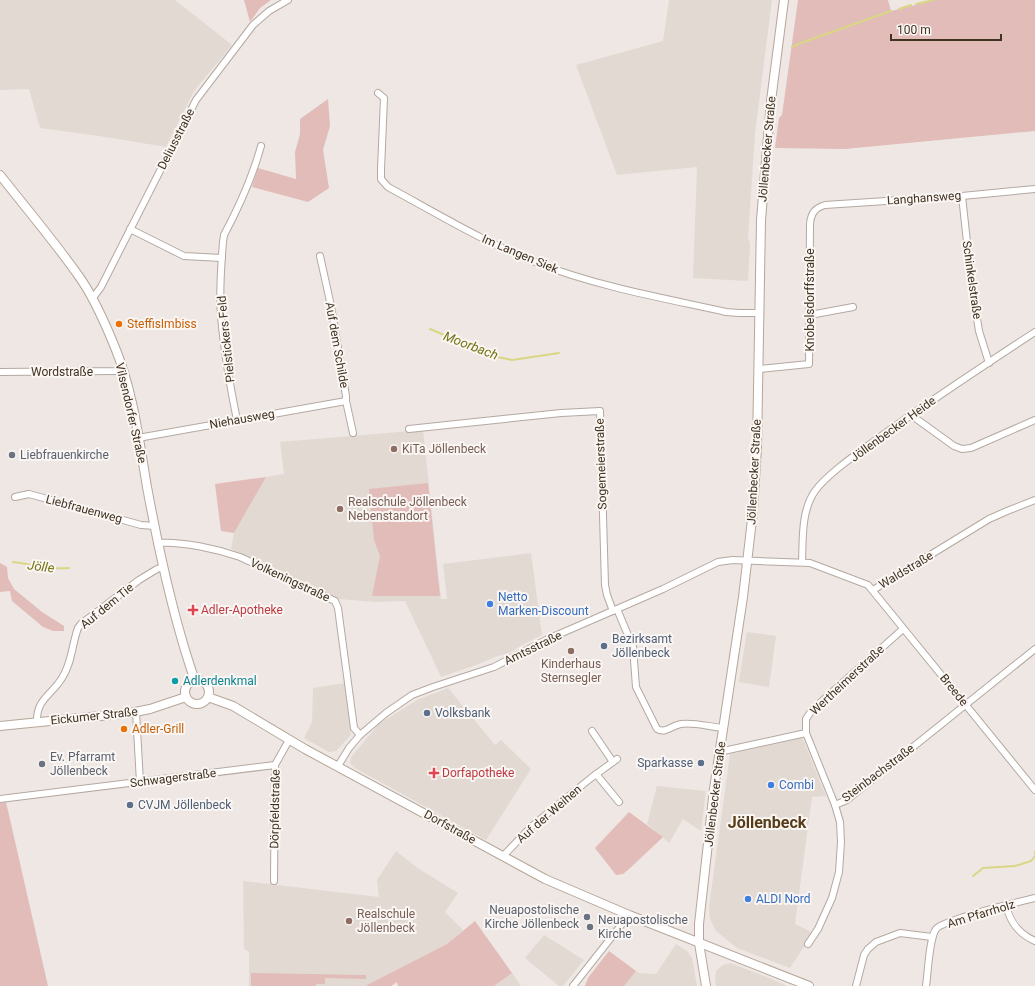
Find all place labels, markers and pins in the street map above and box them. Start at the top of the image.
place label: SteffisImbiss [127,317,197,331]
marker: SteffisImbiss [114,319,124,329]
place label: KiTa Jöllenbeck [402,442,487,456]
marker: KiTa Jöllenbeck [389,444,399,454]
place label: Liebfrauenkirche [20,448,109,462]
marker: Liebfrauenkirche [7,450,17,460]
place label: Realschule Jöllenbeck Nebenstandort [348,495,468,523]
marker: Realschule Jöllenbeck Nebenstandort [335,504,345,514]
place label: Netto Marken-Discount [498,590,589,618]
marker: Netto Marken-Discount [485,599,495,609]
place label: Adler-Apotheke [201,603,283,617]
marker: Adler-Apotheke [188,605,198,615]
place label: Bezirksamt Jöllenbeck [612,632,672,660]
marker: Bezirksamt Jöllenbeck [599,641,609,651]
marker: Kinderhaus Sternsegler [566,646,576,656]
place label: Kinderhaus Sternsegler [541,657,601,685]
place label: Adlerdenkmal [183,674,257,688]
marker: Adlerdenkmal [170,676,180,686]
place label: Volksbank [435,706,491,720]
marker: Volksbank [422,708,432,718]
place label: Adler-Grill [132,722,184,736]
marker: Adler-Grill [119,724,129,734]
place label: Ev. Pfarramt Jöllenbeck [50,750,115,778]
place label: Sparkasse [637,756,693,770]
marker: Sparkasse [696,758,706,768]
marker: Ev. Pfarramt Jöllenbeck [37,759,47,769]
place label: Dorfapotheke [442,766,514,780]
marker: Dorfapotheke [429,768,439,778]
place label: Combi [779,778,814,792]
marker: Combi [766,780,776,790]
place label: CVJM Jöllenbeck [138,798,232,812]
marker: CVJM Jöllenbeck [125,800,135,810]
place label: ALDI Nord [756,892,811,906]
marker: ALDI Nord [743,894,753,904]
place label: Neuapostolische Kirche Jöllenbeck [485,903,580,931]
place label: Realschule Jöllenbeck [357,907,416,935]
marker: Neuapostolische Kirche Jöllenbeck [582,912,592,922]
place label: Neuapostolische Kirche [598,913,688,941]
marker: Realschule Jöllenbeck [344,916,354,926]
marker: Neuapostolische Kirche [585,922,595,932]

